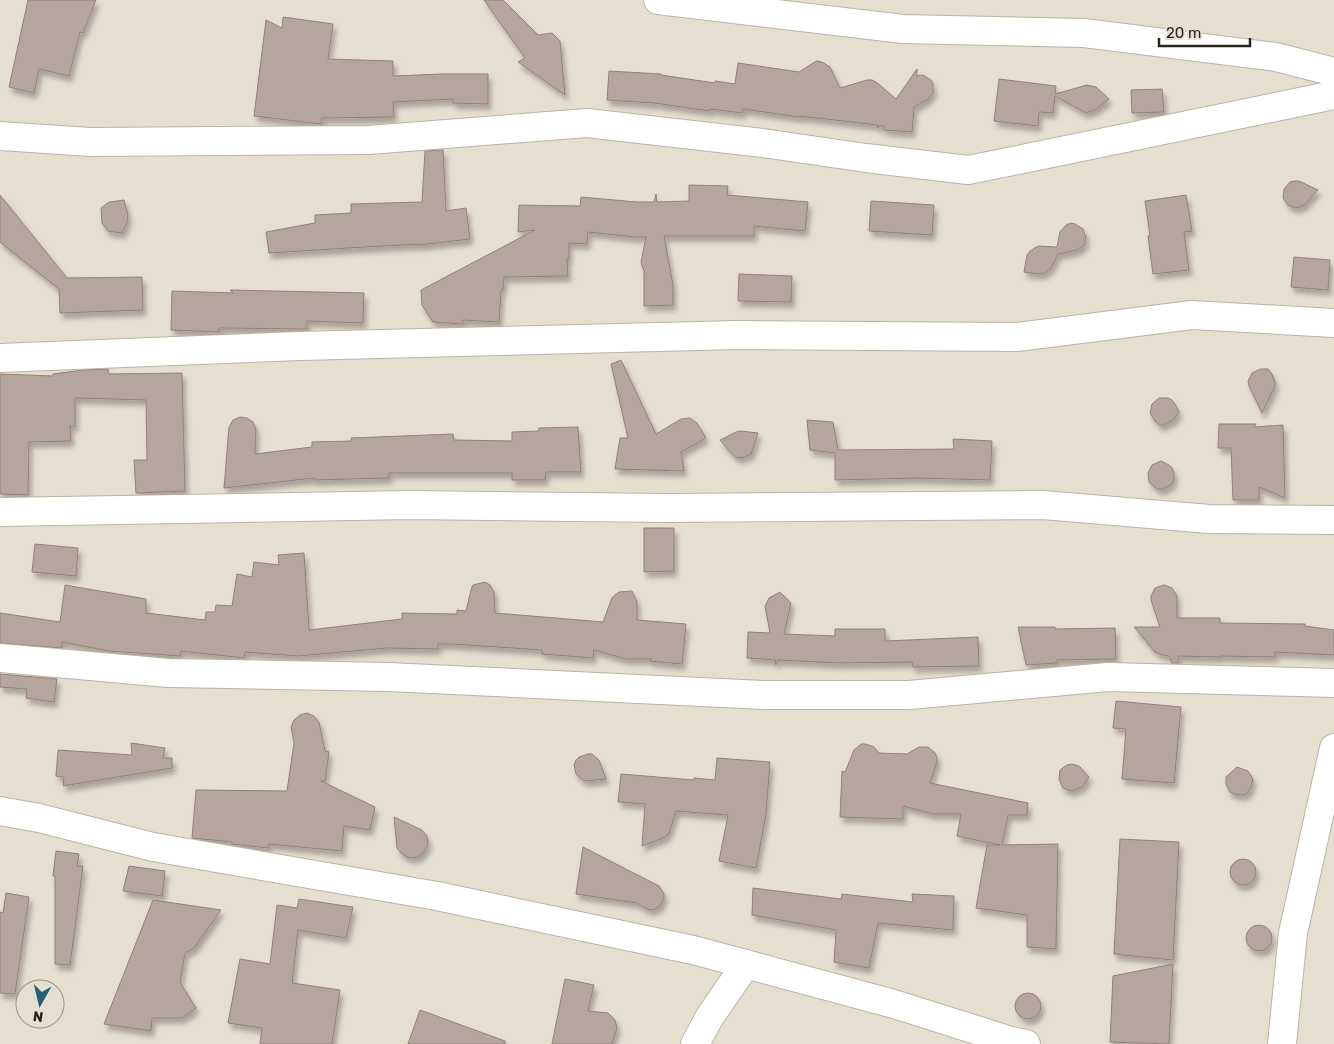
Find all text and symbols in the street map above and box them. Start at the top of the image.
scale bar [1159,15,1250,47]
text: 20 m [1166,24,1201,42]
north arrow [15,979,65,1029]
text: N [32,1007,44,1025]

